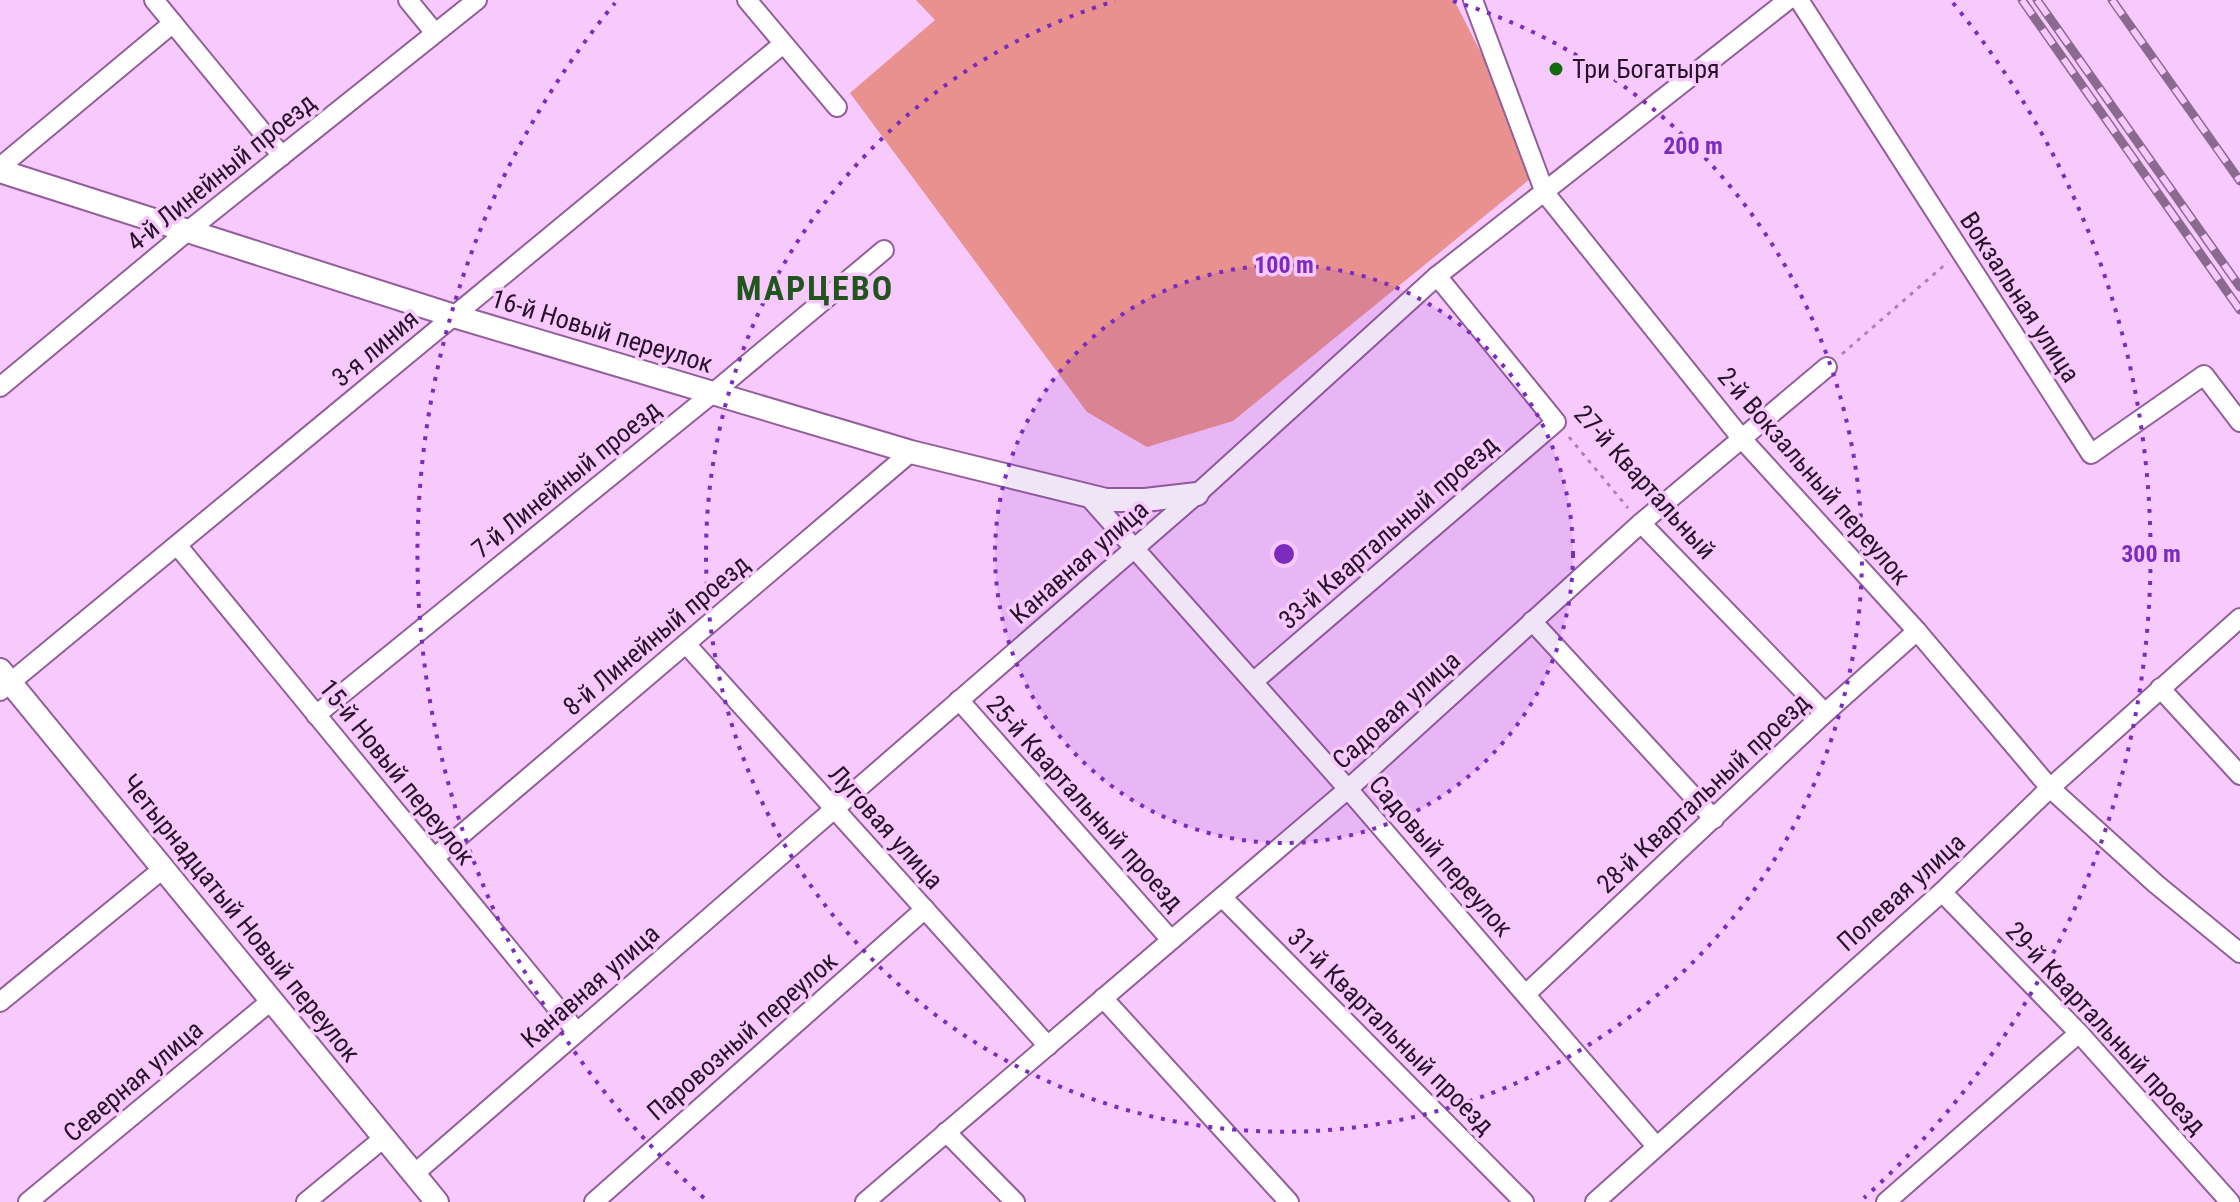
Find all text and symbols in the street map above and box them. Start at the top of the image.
place label: Три Богатыря [1572,54,1720,84]
marker: Три Богатыря [1547,60,1565,78]
street label: 4-й Линейный проезд [121,87,321,257]
text: 200 m [1663,132,1723,160]
street label: Вокзальная улица [1954,206,2086,388]
text: 100 m [1254,251,1314,279]
district label: МАРЦЕВО [736,268,894,308]
street label: 16-й Новый переулок [488,283,717,379]
street label: 3-я линия [326,303,424,393]
street label: 2-й Вокзальный переулок [1712,361,1917,591]
street label: 7-й Линейный проезд [466,394,666,564]
street label: 27-й Квартальный [1568,399,1722,565]
street label: 33-й Квартальный проезд [1273,429,1503,635]
street label: Канавная улица [1004,494,1154,630]
centre of rings [1270,540,1298,568]
text: 300 m [2121,540,2181,568]
street label: 8-й Линейный проезд [557,548,755,722]
street label: Садовая улица [1326,645,1466,775]
street label: 15-й Новый переулок [313,673,481,871]
street label: 28-й Квартальный проезд [1591,687,1815,899]
street label: 25-й Квартальный проезд [980,689,1190,917]
street label: Луговая улица [823,759,949,895]
street label: Четырнадцатый Новый переулок [116,768,367,1068]
street label: Садовый переулок [1363,769,1519,943]
street label: Полевая улица [1831,827,1971,957]
street label: 29-й Квартальный проезд [2000,916,2212,1140]
street label: Канавная улица [515,918,665,1054]
street label: 31-й Квартальный проезд [1282,922,1500,1140]
street label: Паровозный переулок [641,945,843,1127]
street label: Северная улица [57,1014,209,1148]

